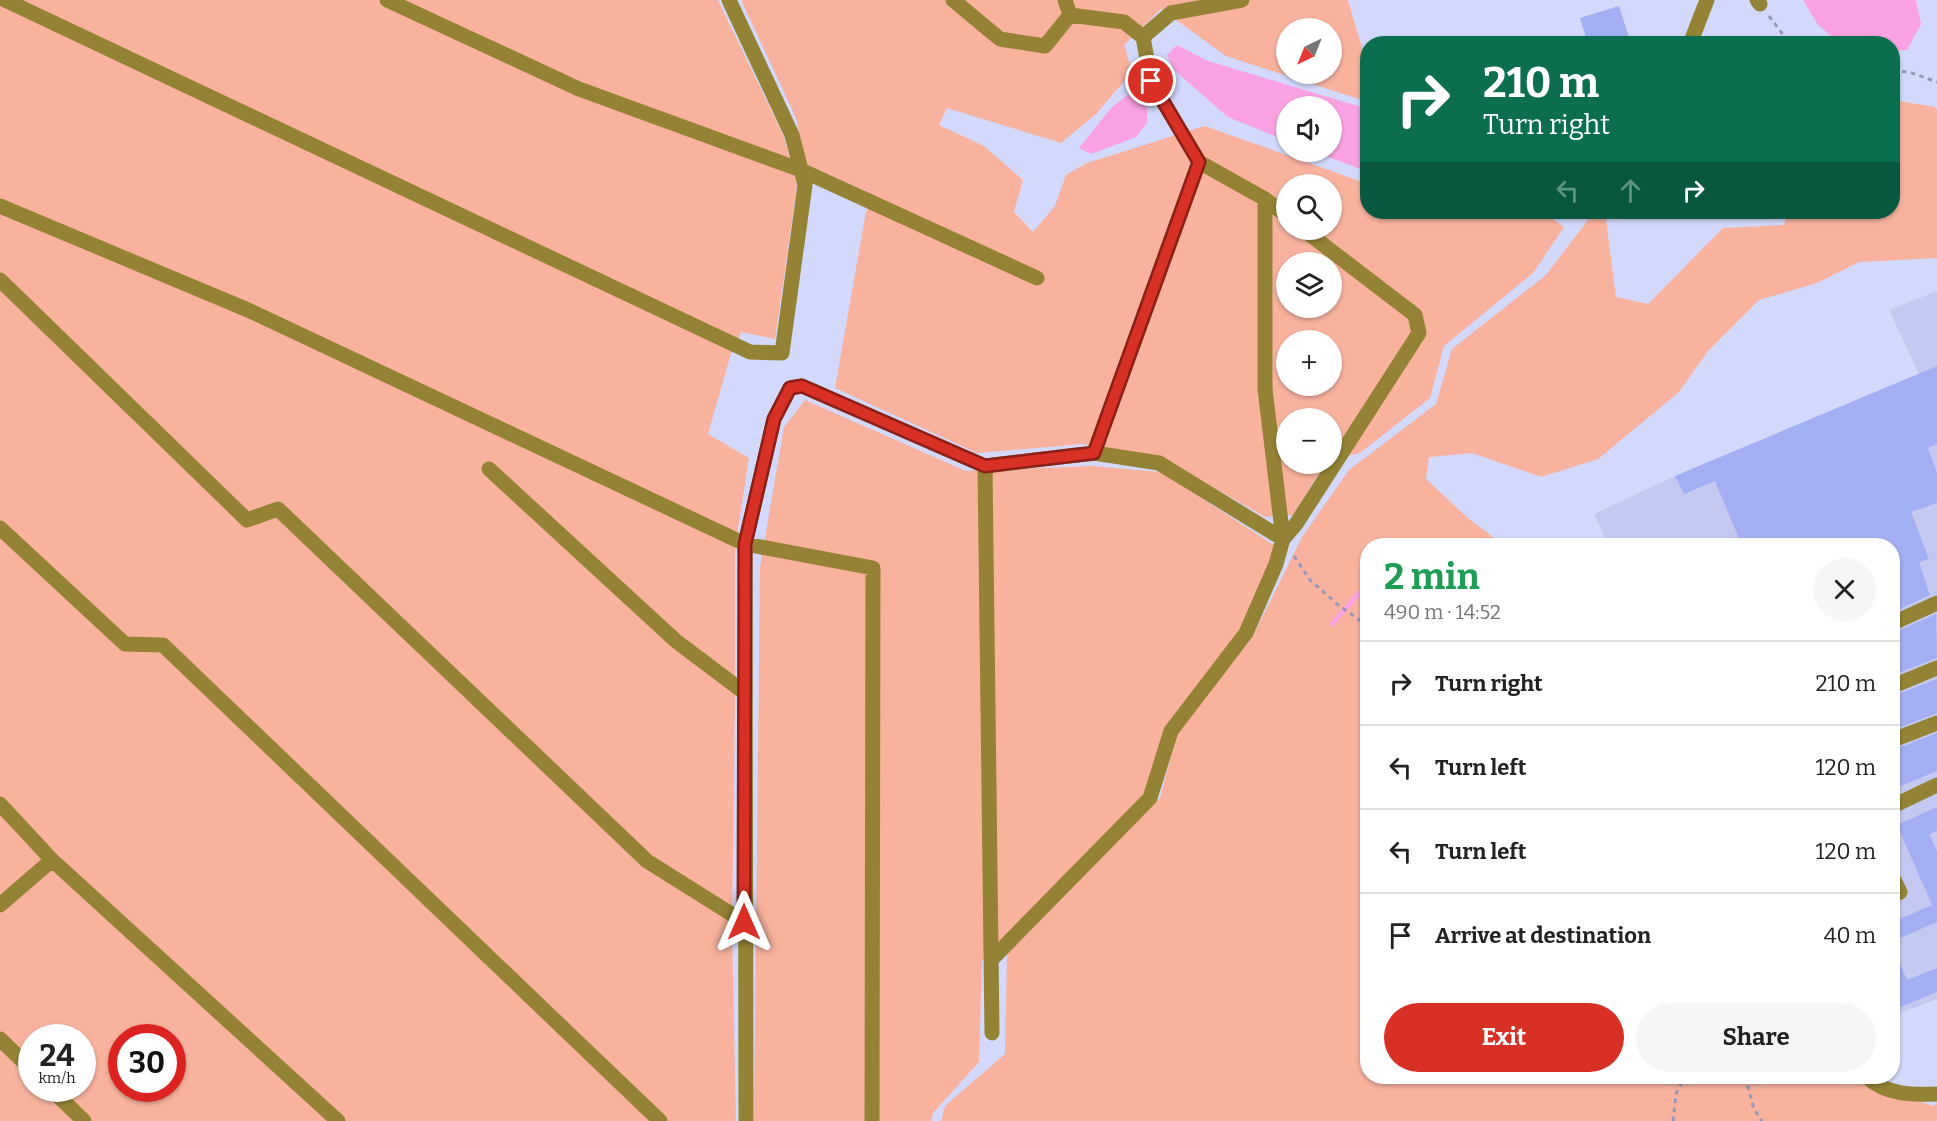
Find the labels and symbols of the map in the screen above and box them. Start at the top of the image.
north arrow [1276,18,1342,84]
pin [1125,55,1176,106]
position arrow [712,890,776,954]
speed limit sign: 30 [108,1024,186,1102]

